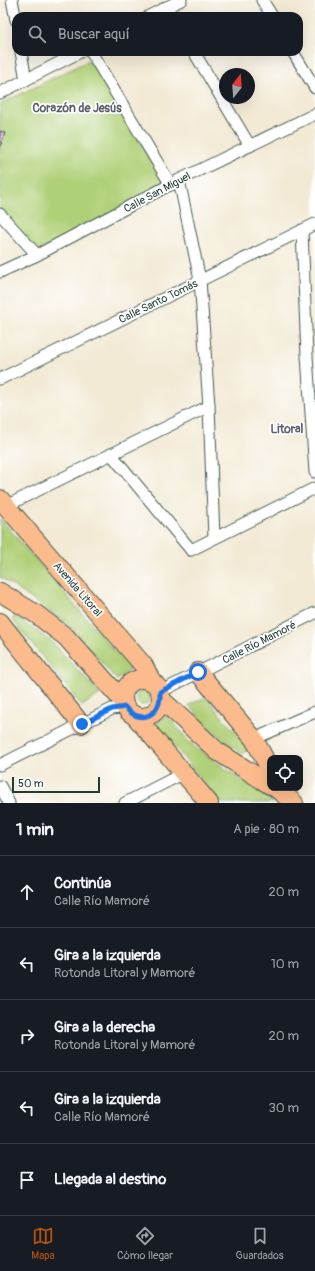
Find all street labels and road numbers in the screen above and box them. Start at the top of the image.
street label: Calle San Miguel [122,169,193,215]
street label: Calle Santo Tomás [117,277,200,326]
street label: Avenida Litoral [50,559,105,619]
street label: Calle Río Mamoré [220,618,298,667]

